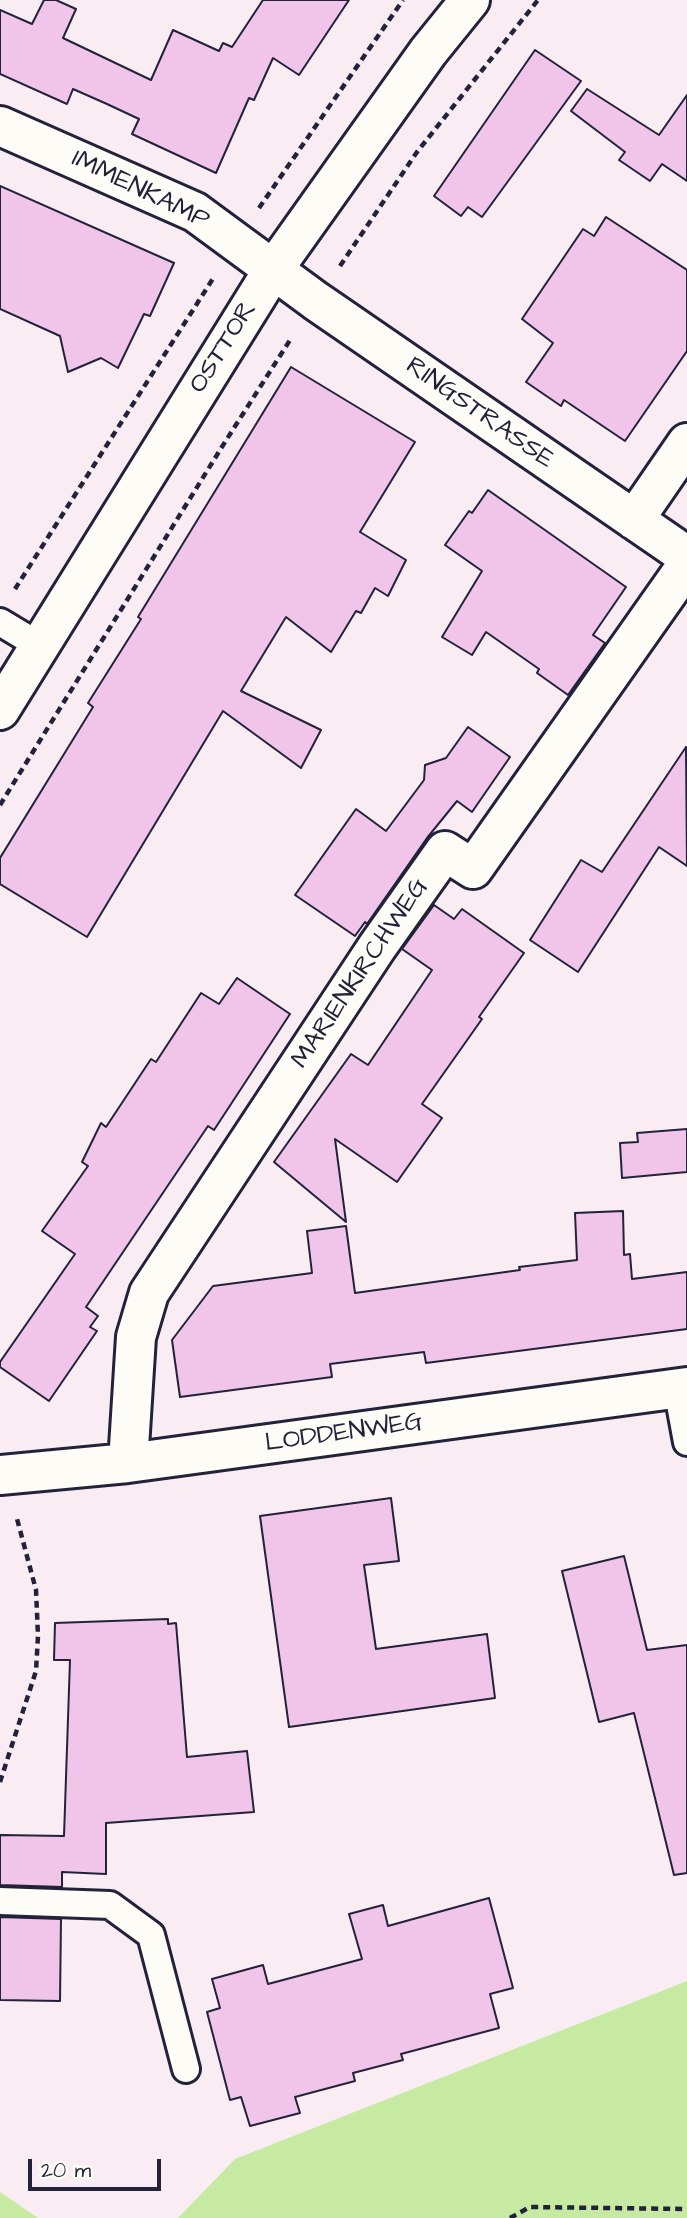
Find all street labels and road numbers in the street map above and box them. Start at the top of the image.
street label: IMMENKAMP [66,144,214,238]
street label: OSTTOR [184,296,264,400]
street label: RINGSTRASSE [399,351,559,477]
street label: MARIENKIRCHWEG [286,873,436,1075]
street label: LODDENWEG [263,1408,425,1460]

